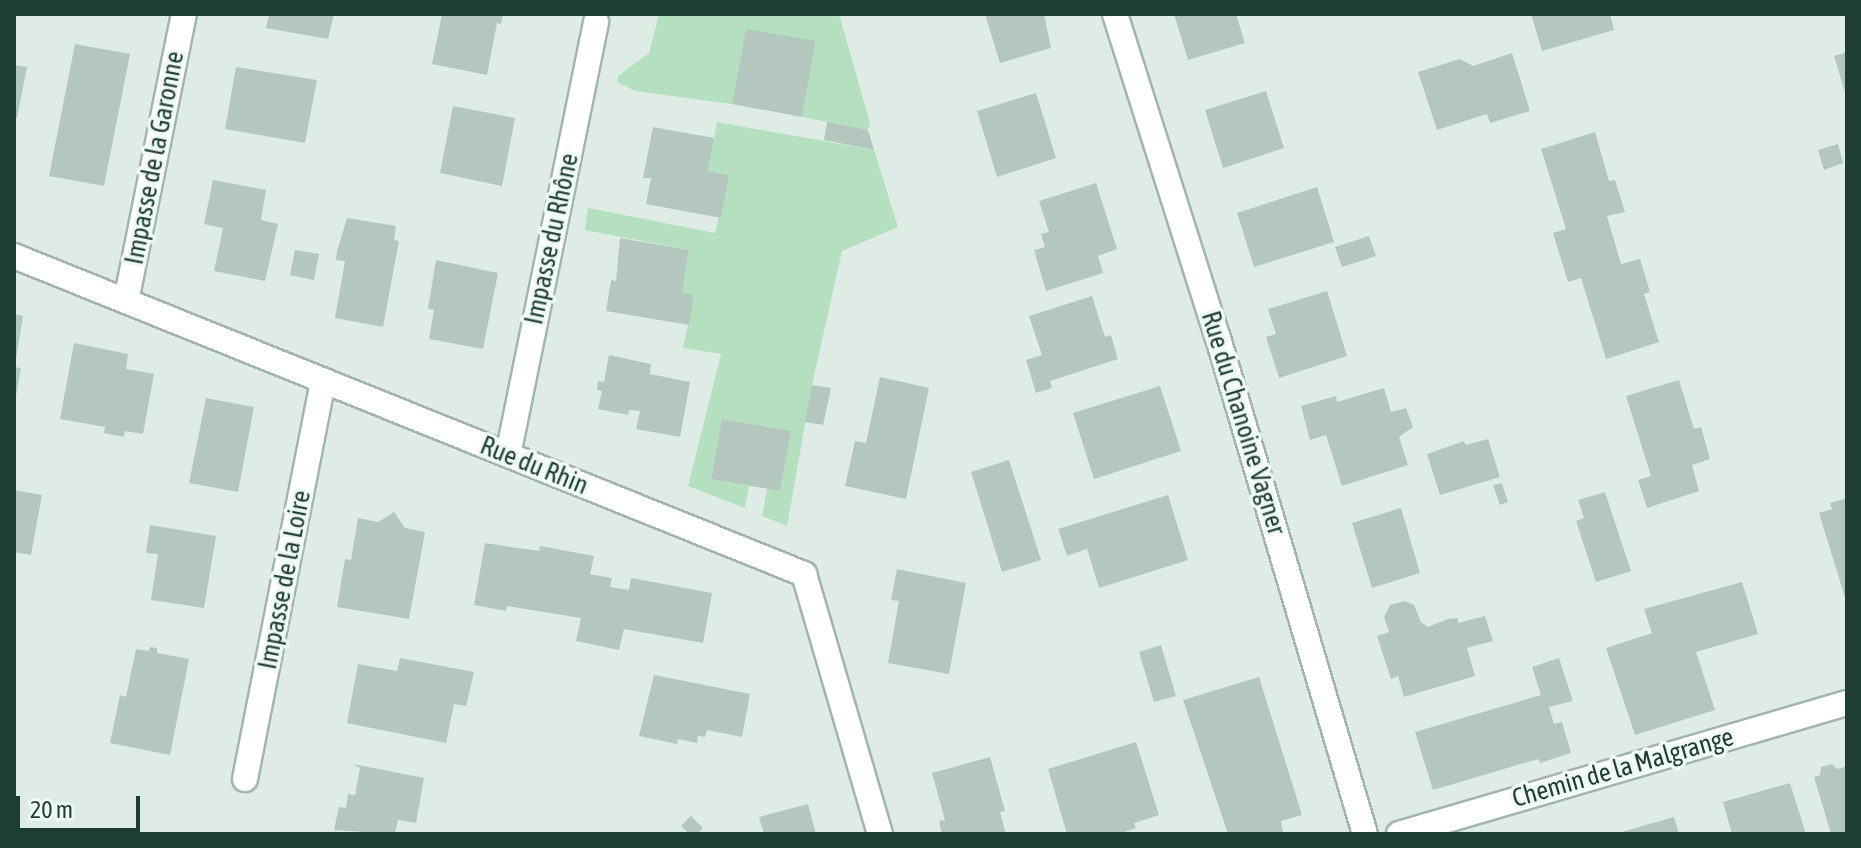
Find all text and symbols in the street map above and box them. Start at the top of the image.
street label: Impasse de la Garonne [119,49,191,267]
street label: Impasse du Rhône [519,151,585,327]
street label: Rue du Chanoine Vagner [1194,308,1292,538]
street label: Rue du Rhin [476,430,592,502]
street label: Impasse de la Loire [252,488,318,672]
street label: Chemin de la Malgrange [1509,721,1737,815]
scale bar [20,780,144,830]
text: 20 m [30,796,73,823]

